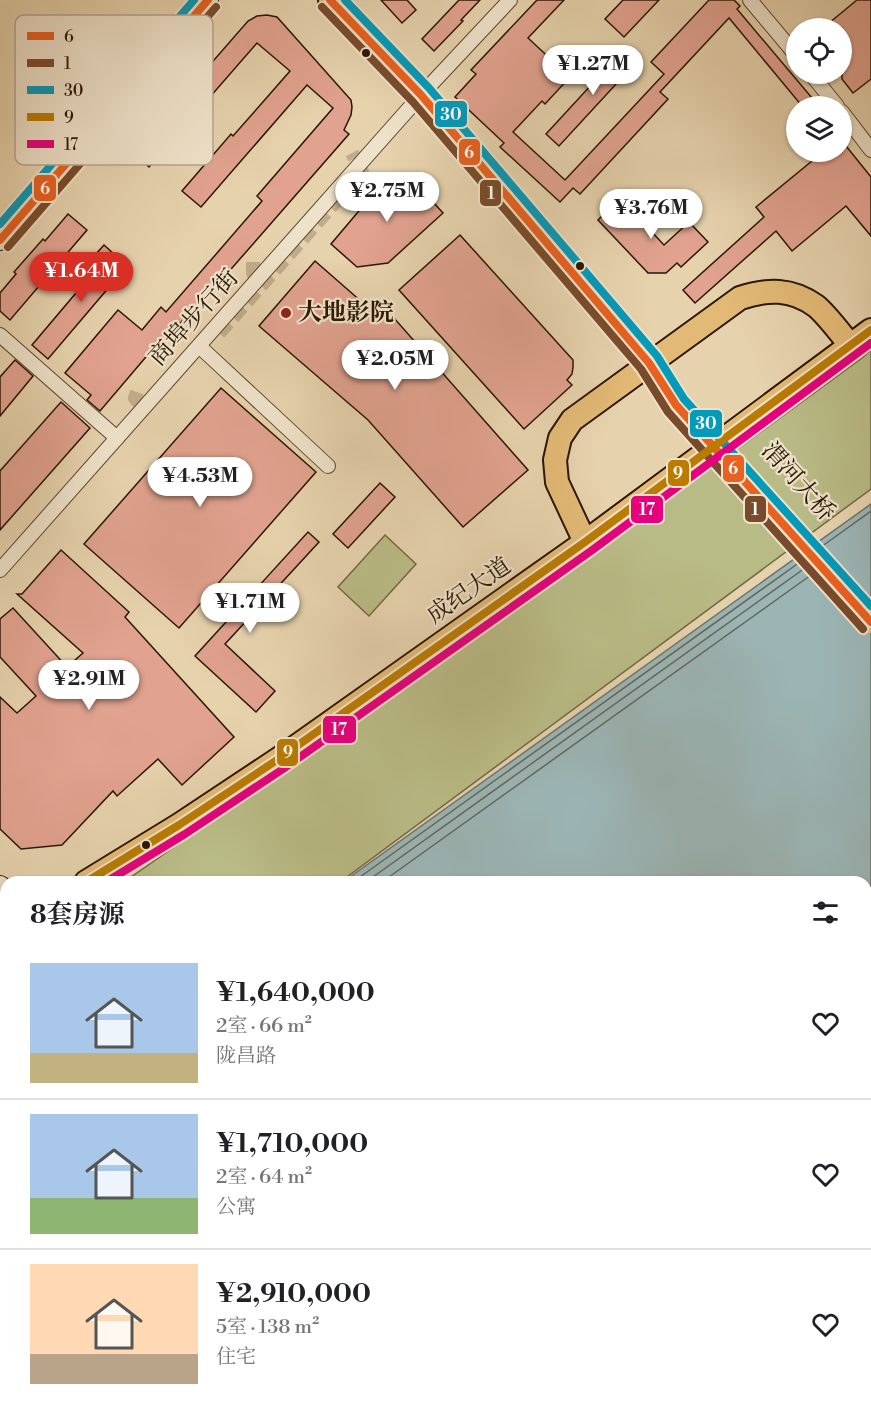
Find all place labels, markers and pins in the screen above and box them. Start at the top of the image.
pin: ¥1.27M [544,45,642,96]
unlabelled marker [360,47,372,59]
pin: ¥2.75M [338,172,436,223]
pin: ¥3.76M [602,189,700,240]
pin: ¥1.64M [32,252,130,303]
unlabelled marker [574,260,586,272]
place label: 大地影院 [298,298,394,328]
marker: 大地影院 [279,306,293,320]
pin: ¥2.05M [346,340,444,391]
pin: ¥4.53M [151,457,249,508]
pin: ¥1.71M [201,583,299,634]
pin: ¥2.91M [40,660,138,711]
unlabelled marker [140,839,152,851]

